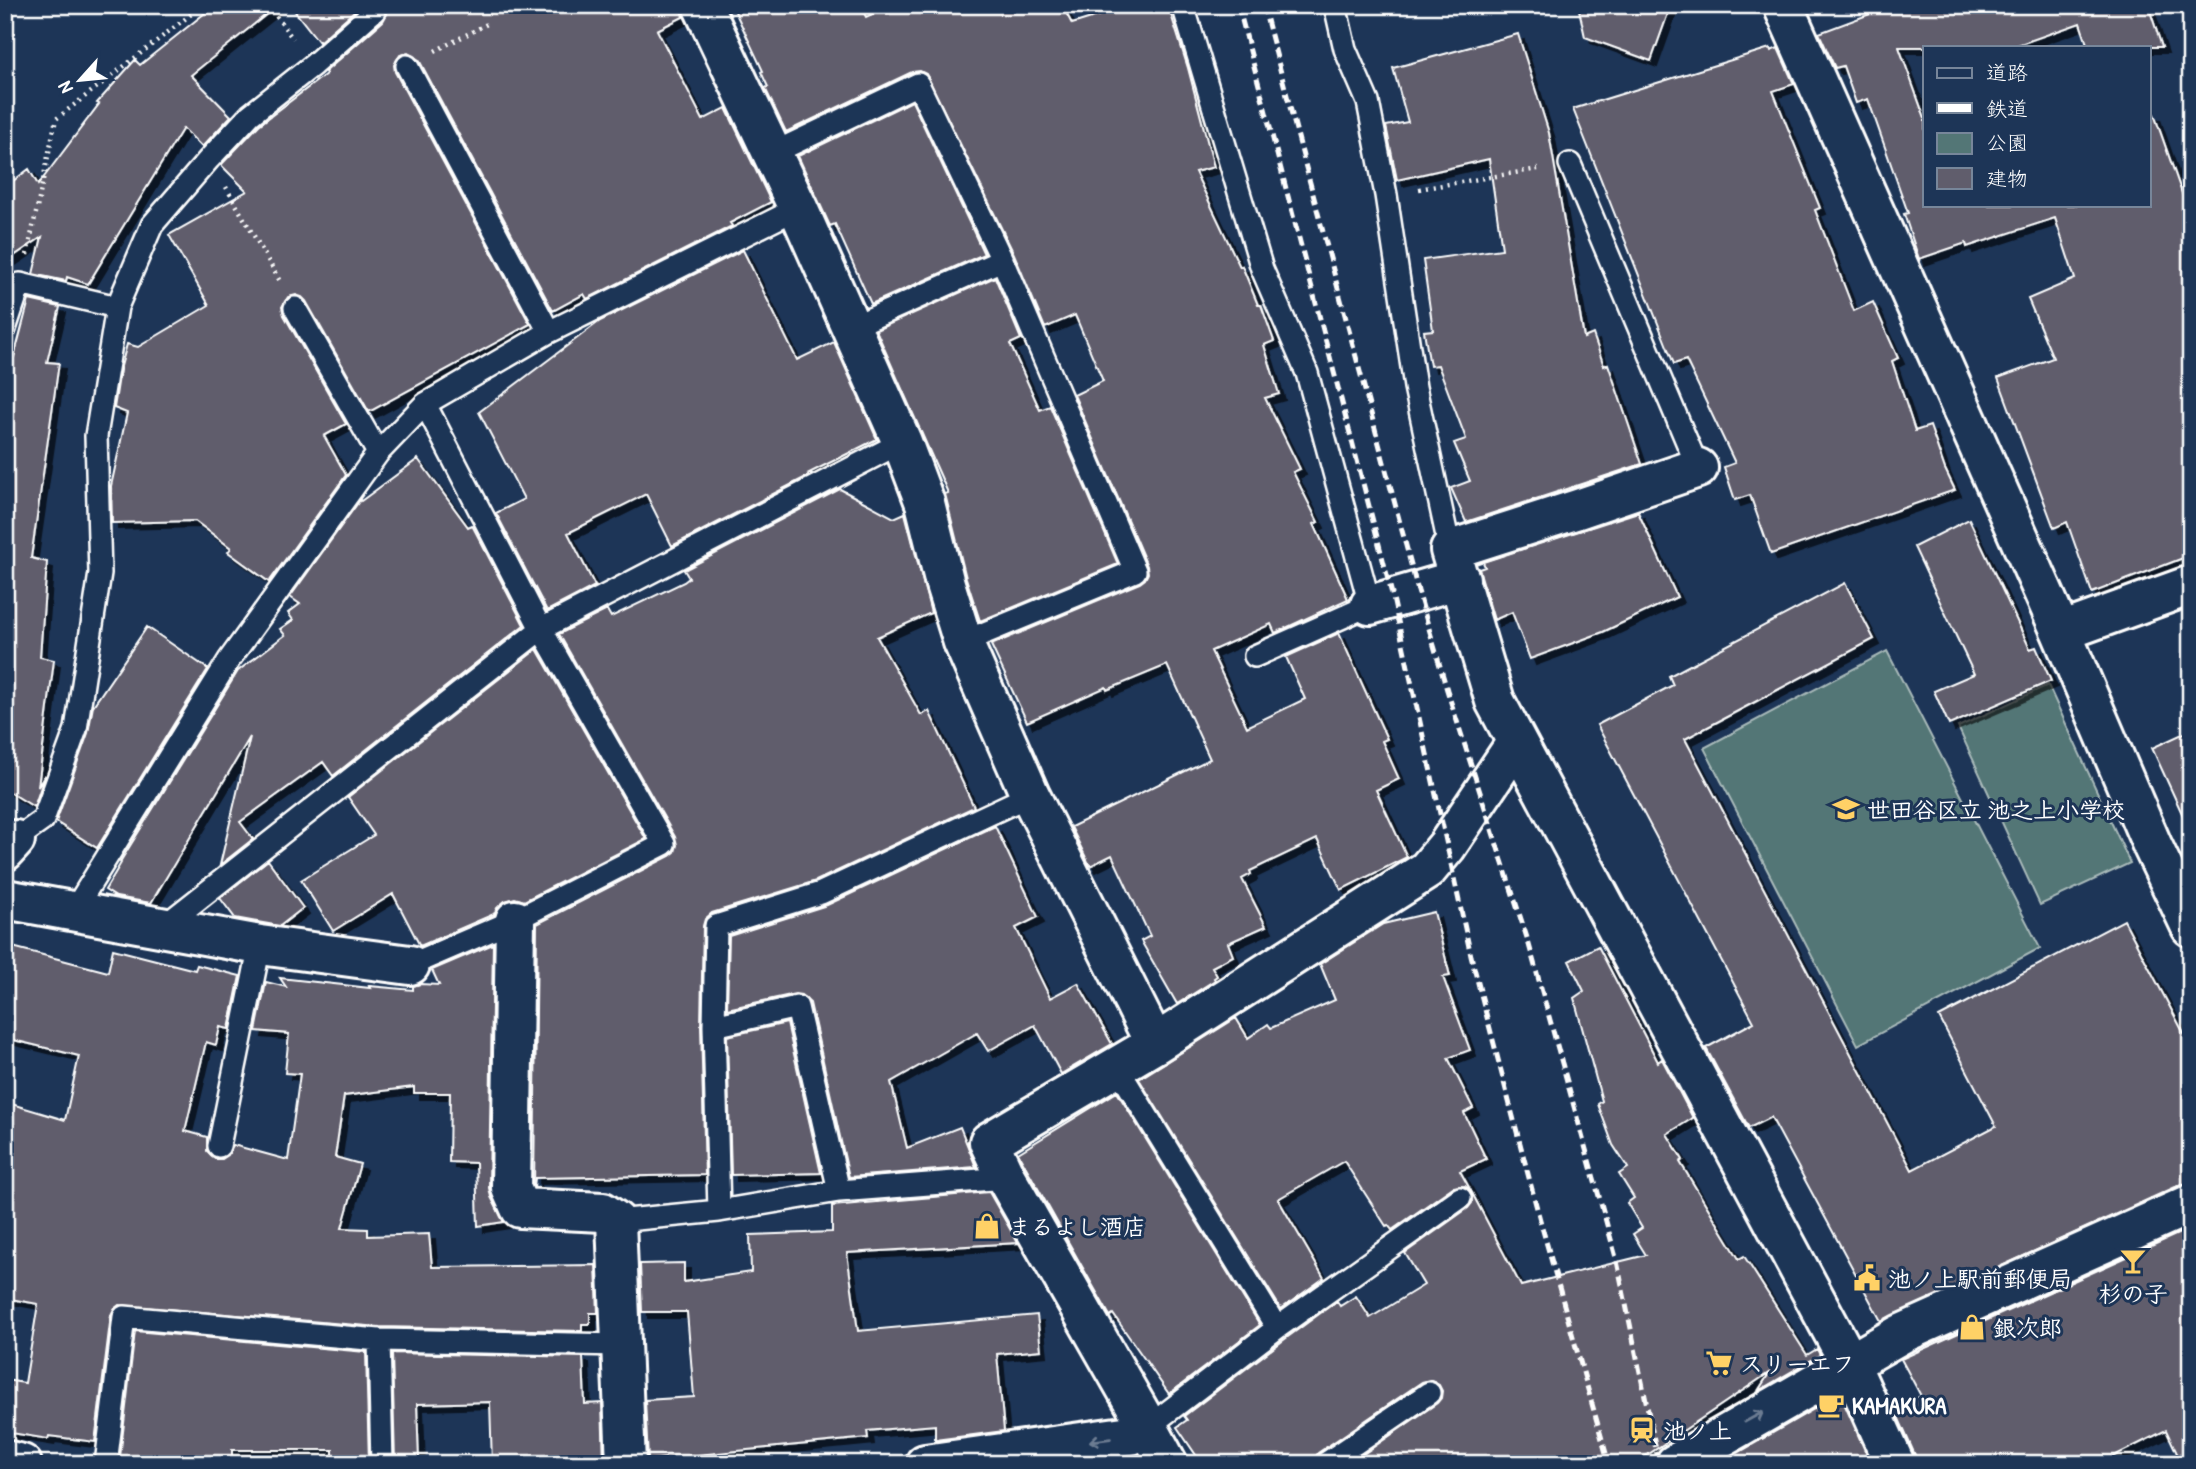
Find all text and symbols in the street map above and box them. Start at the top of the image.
north arrow [46,46,116,116]
legend [1923,46,2150,206]
text: 道路 [1986,58,2028,87]
text: N [51,77,79,98]
text: 鉄道 [1986,94,2028,123]
text: 公園 [1986,128,2028,157]
text: 建物 [1986,164,2028,193]
school or university icon: 世田谷区立 池之上小学校 [1831,794,1861,824]
place label: 世田谷区立 池之上小学校 [1867,794,2125,825]
shop icon: まるよし酒店 [972,1211,1002,1241]
place label: まるよし酒店 [1008,1211,1146,1242]
bar icon: 杉の子 [2118,1246,2148,1276]
public building icon: 池ノ上駅前郵便局 [1852,1263,1882,1293]
place label: 池ノ上駅前郵便局 [1888,1263,2072,1294]
place label: 杉の子 [2099,1278,2168,1309]
shop icon: 銀次郎 [1957,1312,1987,1342]
place label: 銀次郎 [1993,1312,2062,1343]
supermarket icon: スリーエフ [1704,1348,1734,1378]
place label: スリーエフ [1740,1348,1855,1379]
cafe icon: KAMAKURA [1816,1390,1846,1420]
place label: KAMAKURA [1852,1390,1947,1421]
one-way arrow [1743,1410,1764,1423]
station icon: 池ノ上 [1627,1415,1657,1445]
place label: 池ノ上 [1663,1415,1732,1446]
one-way arrow [1089,1433,1112,1446]

